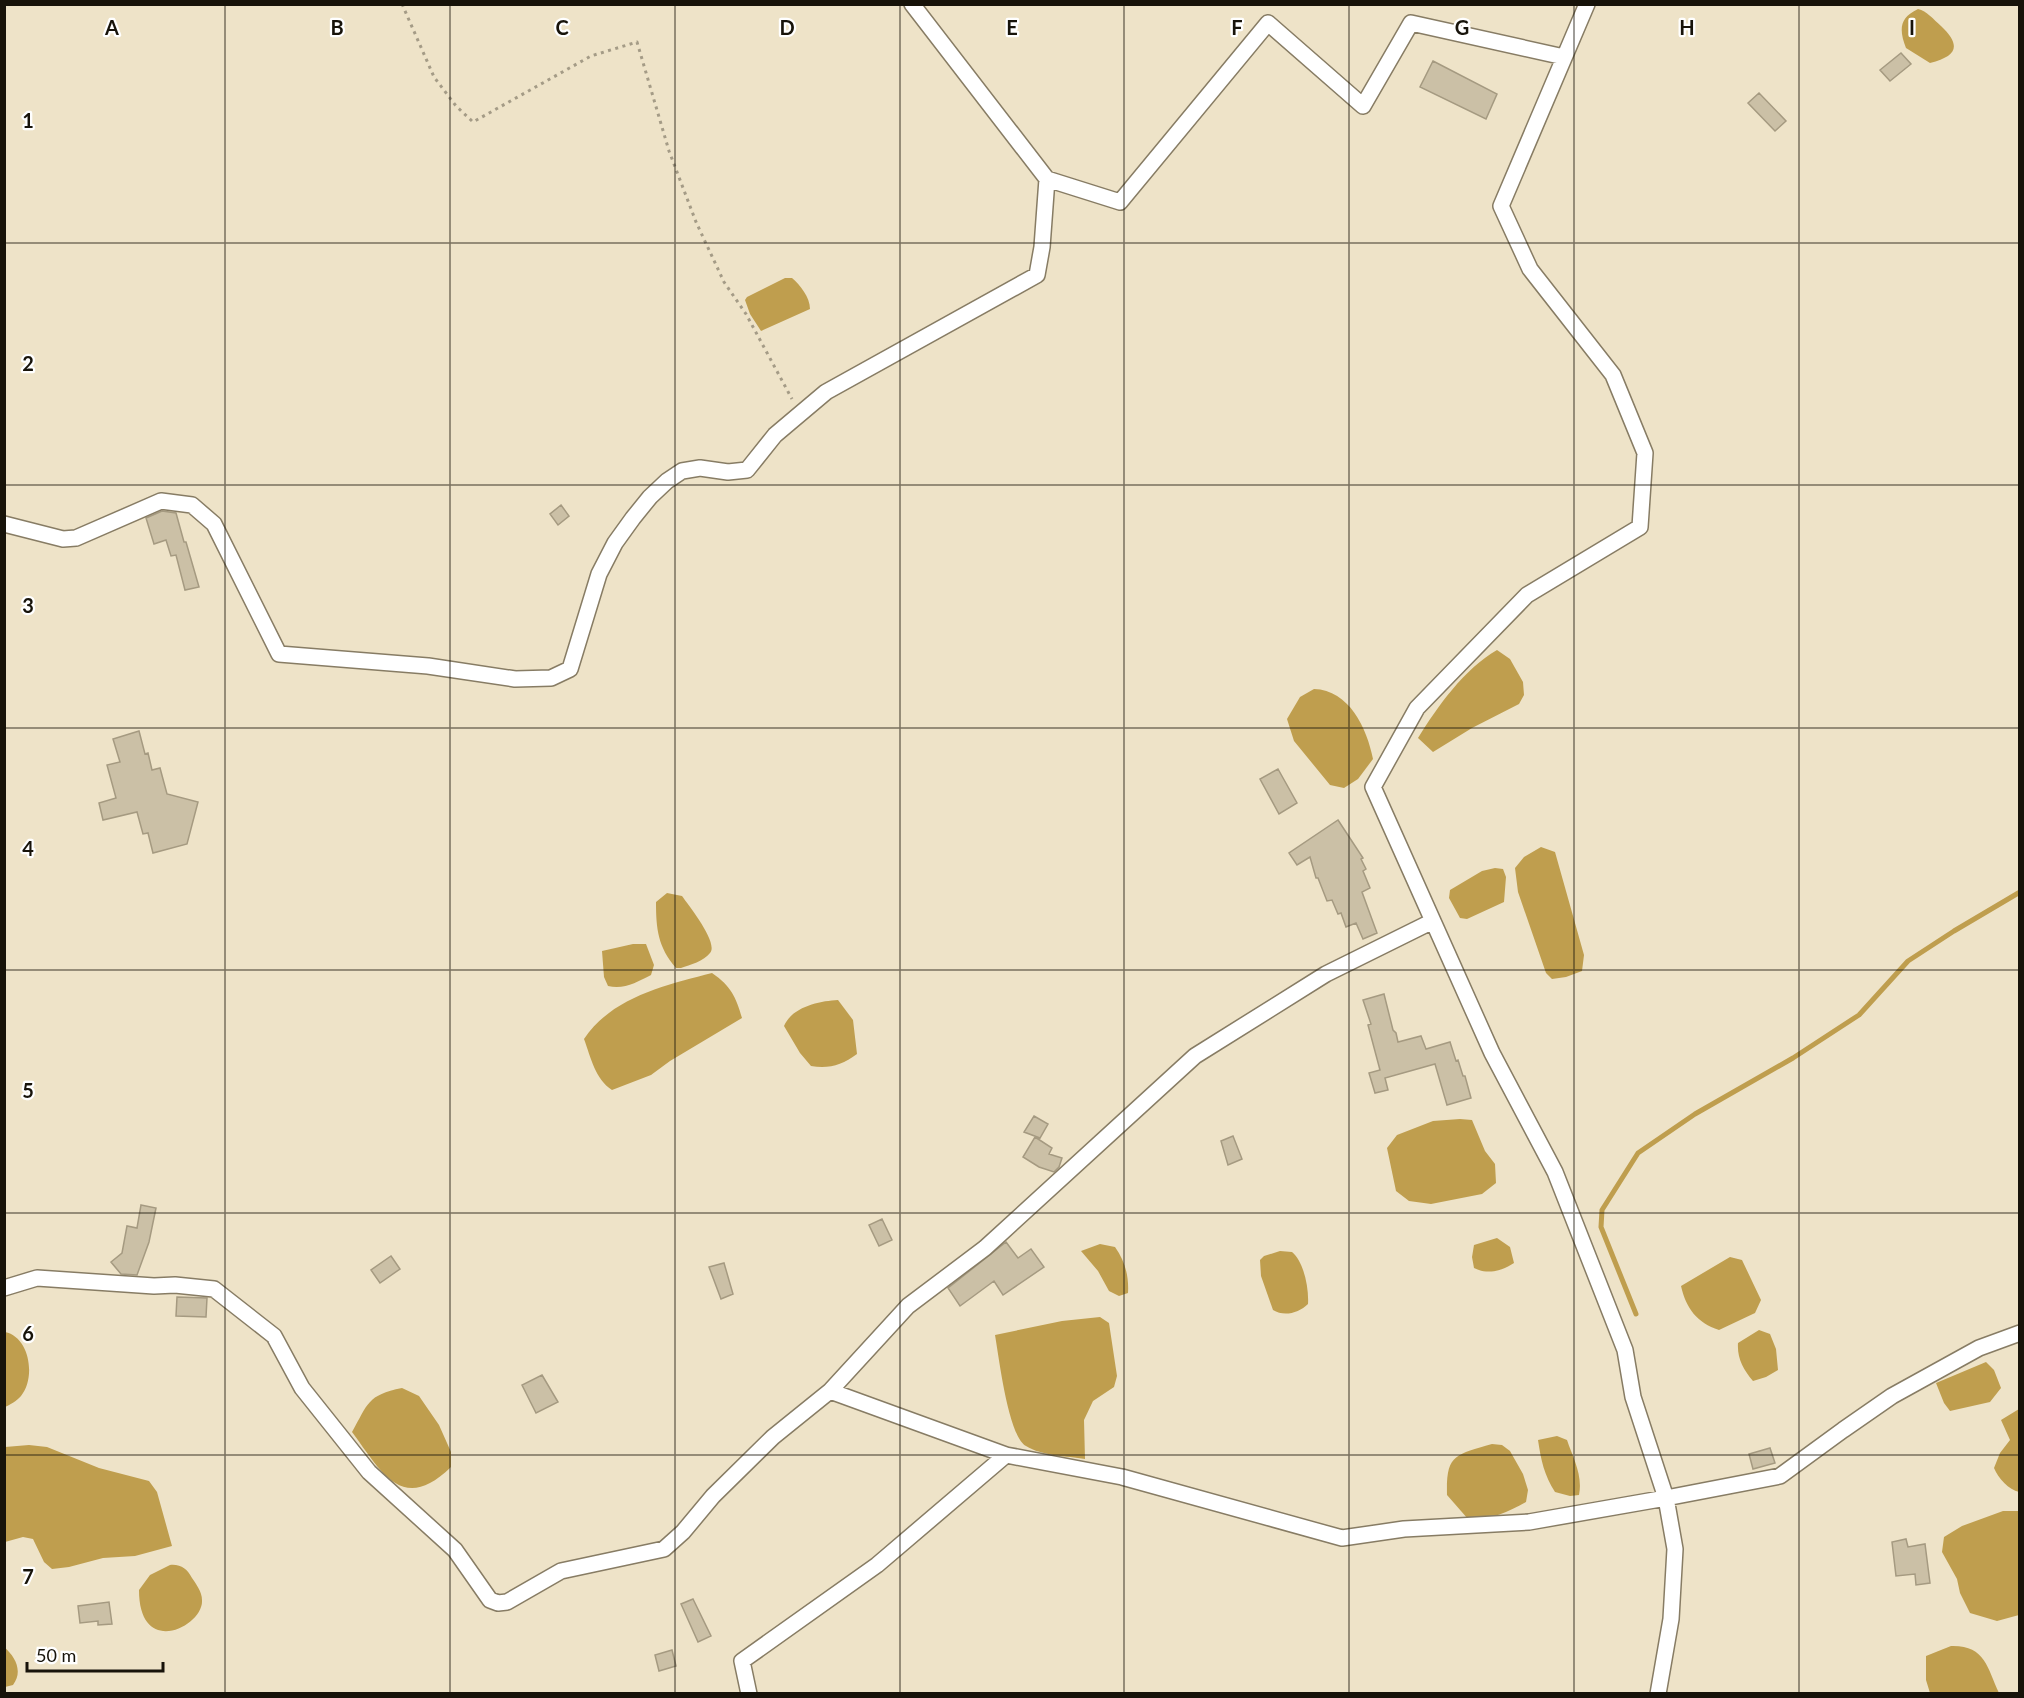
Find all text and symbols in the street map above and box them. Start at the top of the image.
text: A [104,15,119,39]
text: B [330,15,344,39]
text: C [555,15,569,39]
text: D [779,15,795,39]
text: E [1006,15,1018,39]
text: F [1231,15,1243,39]
text: G [1455,15,1469,39]
text: H [1679,15,1695,39]
text: I [1909,15,1915,39]
text: 1 [22,108,34,132]
text: 2 [22,351,34,375]
text: 3 [22,593,34,617]
text: 4 [22,836,34,860]
text: 5 [22,1078,34,1102]
text: 6 [22,1321,34,1345]
text: 7 [22,1564,34,1588]
scale bar [27,1635,164,1673]
text: 50 m [36,1644,76,1666]

